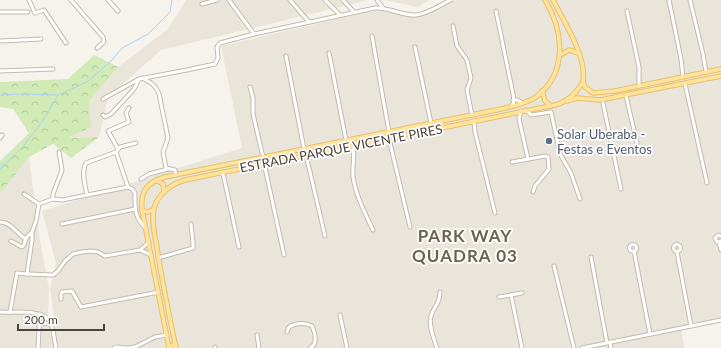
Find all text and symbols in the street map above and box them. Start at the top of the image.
street label: ESTRADA PARQUE VICENTE PIRES [238,120,444,176]
place label: Solar Uberaba - Festas e Eventos [557,126,652,157]
marker: Solar Uberaba - Festas e Eventos [544,136,554,146]
district label: PARK WAY QUADRA 03 [412,225,518,266]
scale bar [18,306,104,332]
text: 200 m [24,312,58,327]

